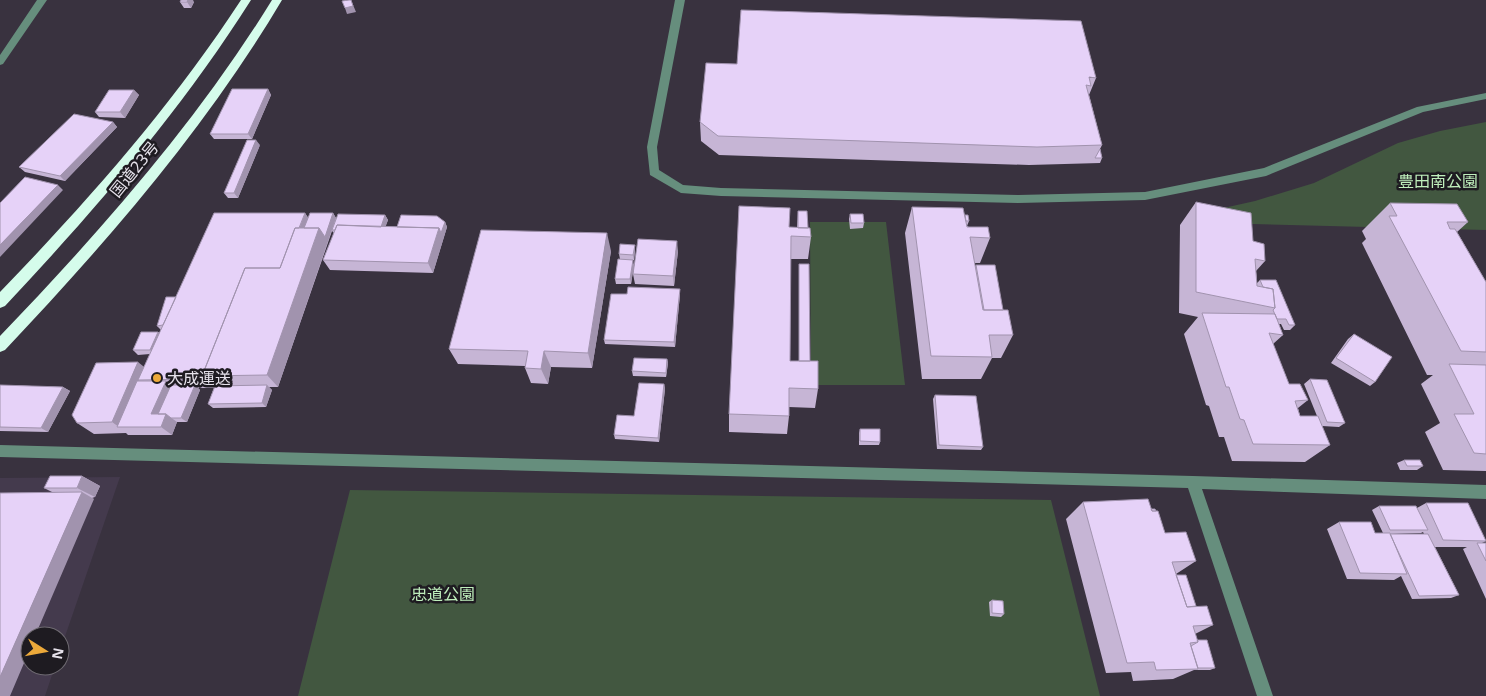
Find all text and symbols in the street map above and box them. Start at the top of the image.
street label: 国道23号 [105,136,163,202]
park label: 豊田南公園 [1398,170,1478,192]
place label: 大成運送 [167,367,231,389]
marker: 大成運送 [151,372,163,384]
park label: 忠道公園 [411,583,475,605]
north arrow [20,626,70,676]
text: N [48,646,69,661]

